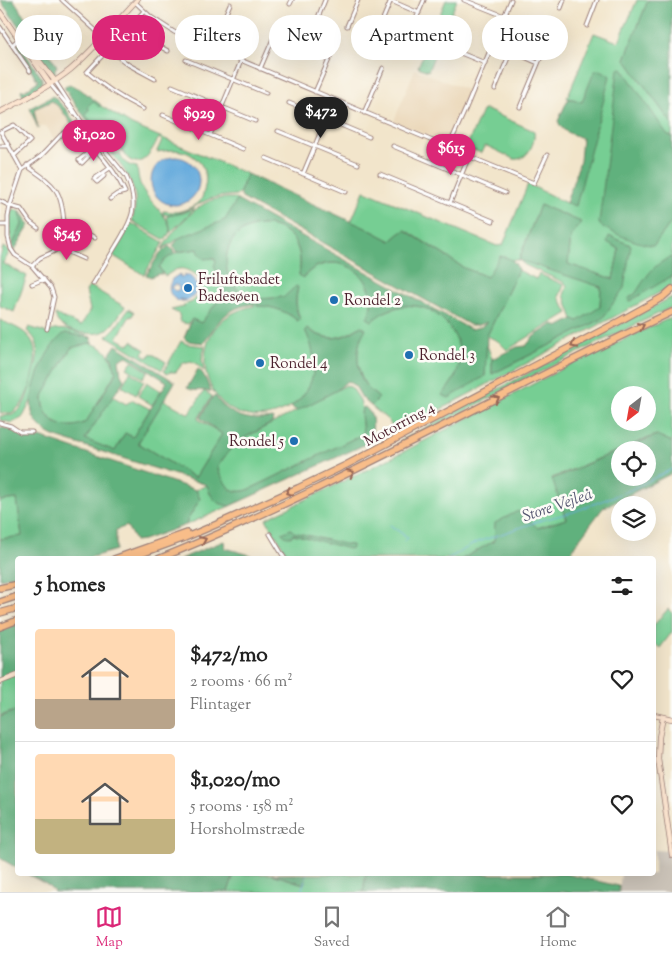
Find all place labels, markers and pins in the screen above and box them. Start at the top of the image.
pin: $472 [291,96,351,139]
pin: $929 [169,98,229,141]
pin: $1,020 [53,120,135,162]
pin: $615 [421,134,481,176]
pin: $545 [37,218,97,261]
place label: Friluftsbadet Badesøen [198,270,280,308]
marker: Friluftsbadet Badesøen [182,282,194,294]
place label: Rondel 2 [344,291,401,312]
marker: Rondel 2 [328,294,340,306]
place label: Rondel 3 [419,346,475,367]
marker: Rondel 3 [403,349,415,361]
place label: Rondel 4 [270,354,328,375]
marker: Rondel 4 [254,357,266,369]
place label: Rondel 5 [229,432,284,453]
marker: Rondel 5 [288,435,300,447]

